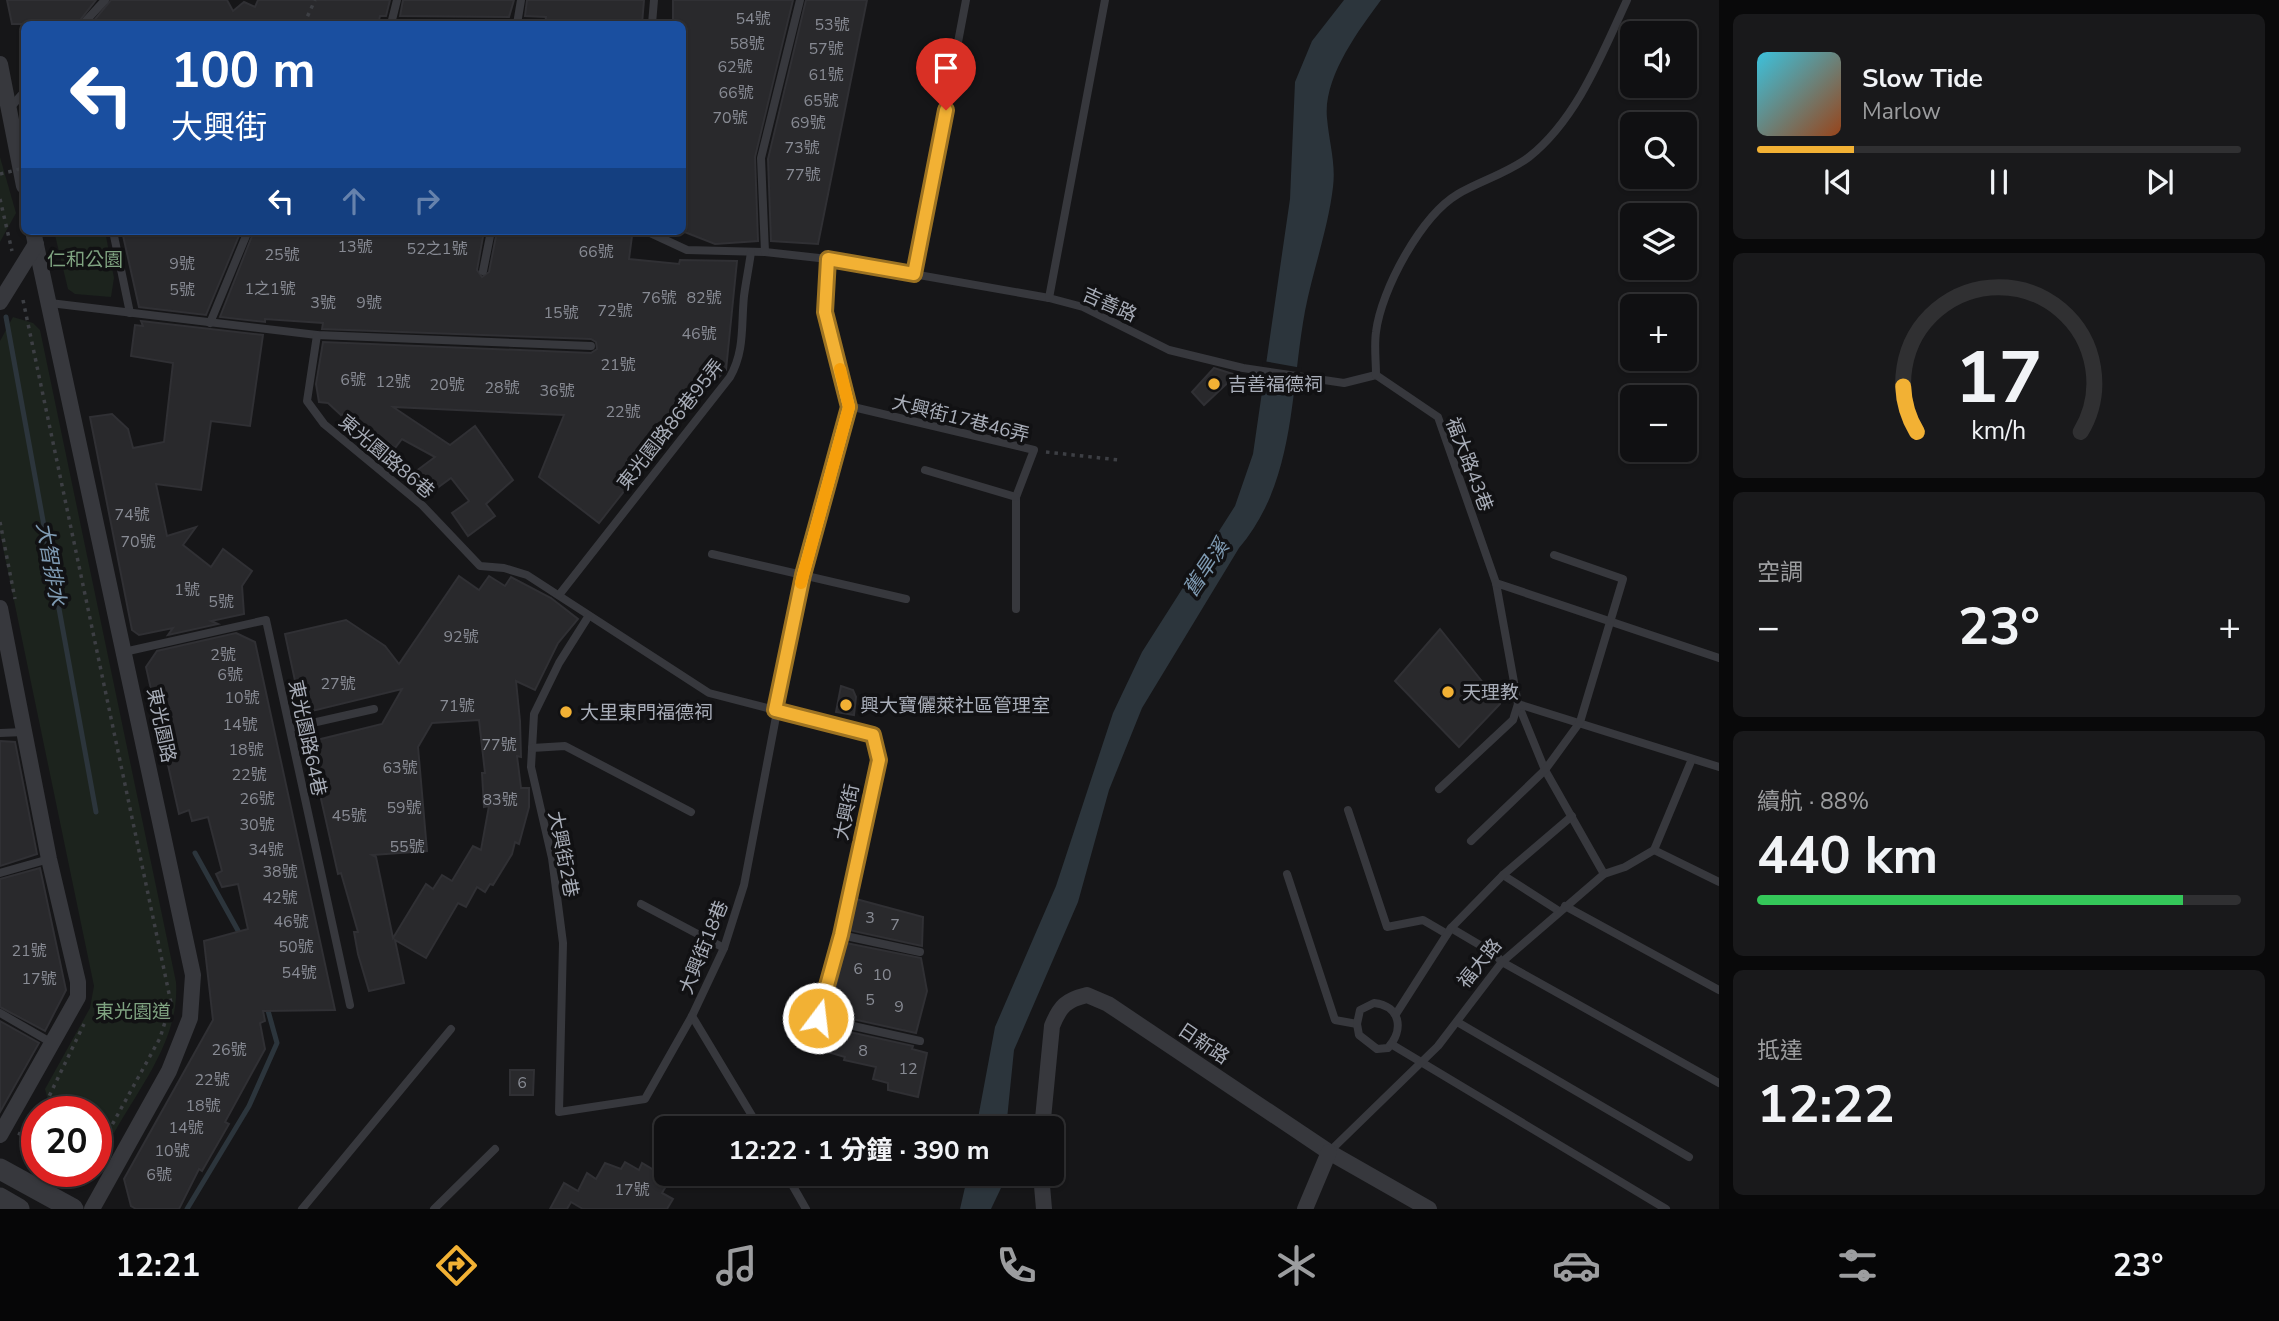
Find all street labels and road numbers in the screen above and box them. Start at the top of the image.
street label: 吉善路 [1078,281,1141,328]
street label: 東光園路86巷95弄 [611,354,730,496]
street label: 大興街17巷46弄 [889,389,1032,449]
street label: 東光園路86巷 [333,409,440,505]
street label: 福大路43巷 [1439,414,1499,515]
street label: 東光園路64巷 [282,678,332,799]
street label: 東光園路 [140,685,182,765]
street label: 大興街 [828,782,866,843]
street label: 大興街2巷 [542,809,584,900]
street label: 大興街18巷 [673,897,734,998]
street label: 福大路 [1452,933,1508,994]
street label: 日新路 [1173,1017,1234,1071]

